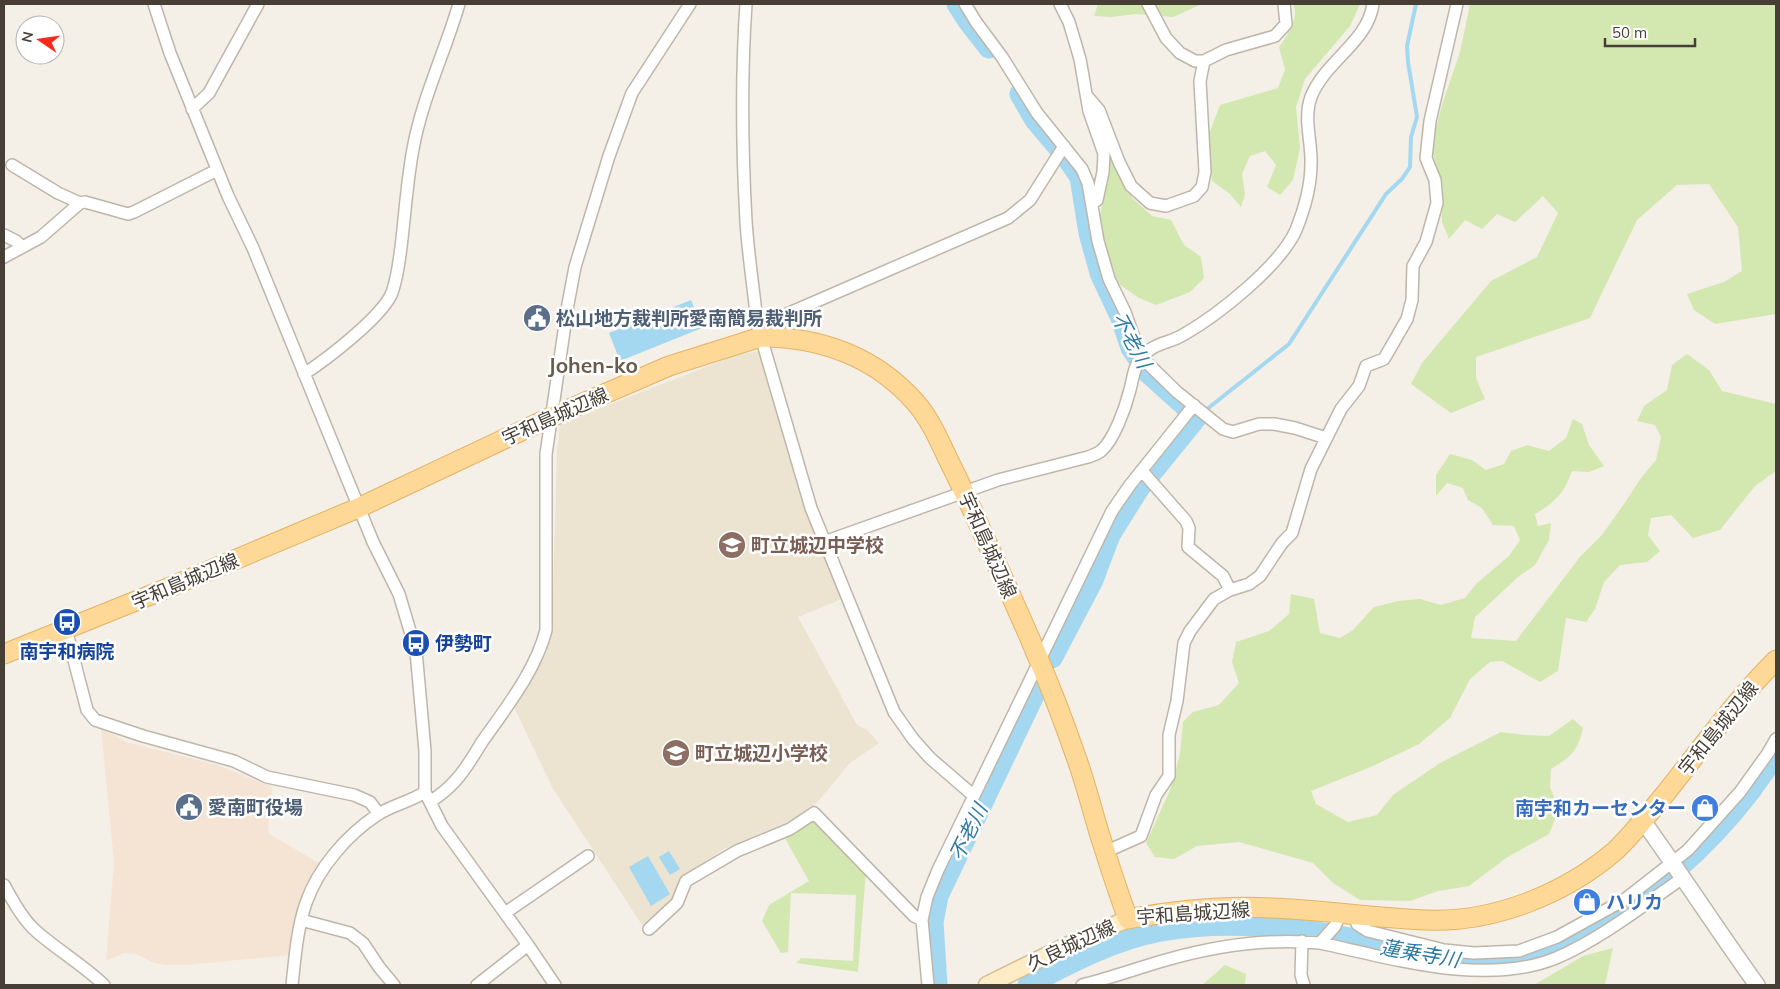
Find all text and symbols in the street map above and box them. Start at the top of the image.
north arrow [15,15,65,65]
scale bar [1605,15,1695,47]
text: 50 m [1612,23,1647,42]
text: N [17,30,37,44]
public building icon: 松山地方裁判所愛南簡易裁判所 [522,303,552,333]
place label: 松山地方裁判所愛南簡易裁判所 [556,306,822,330]
water label: 不老川 [1107,308,1158,374]
district label: Johen-ko [548,352,638,378]
street label: 宇和島城辺線 [498,382,612,450]
street label: 宇和島城辺線 [954,488,1022,602]
school or university icon: 町立城辺中学校 [717,530,747,560]
place label: 町立城辺中学校 [751,533,884,557]
street label: 宇和島城辺線 [128,548,242,614]
bus stop icon: 南宇和病院 [52,607,82,637]
bus stop icon: 伊勢町 [401,628,431,658]
place label: 伊勢町 [435,631,492,655]
place label: 南宇和病院 [19,639,115,663]
street label: 宇和島城辺線 [1673,676,1763,780]
school or university icon: 町立城辺小学校 [661,738,691,768]
place label: 町立城辺小学校 [695,741,828,765]
public building icon: 愛南町役場 [174,792,204,822]
shop icon: 南宇和カーセンター [1690,793,1720,823]
place label: 愛南町役場 [208,795,303,819]
place label: 南宇和カーセンター [1515,796,1686,820]
water label: 不老川 [944,798,993,864]
shop icon: ハリカ [1572,887,1602,917]
place label: ハリカ [1606,890,1663,914]
street label: 宇和島城辺線 [1135,897,1251,929]
street label: 久良城辺線 [1023,914,1119,976]
water label: 蓮乗寺川 [1378,934,1464,973]

